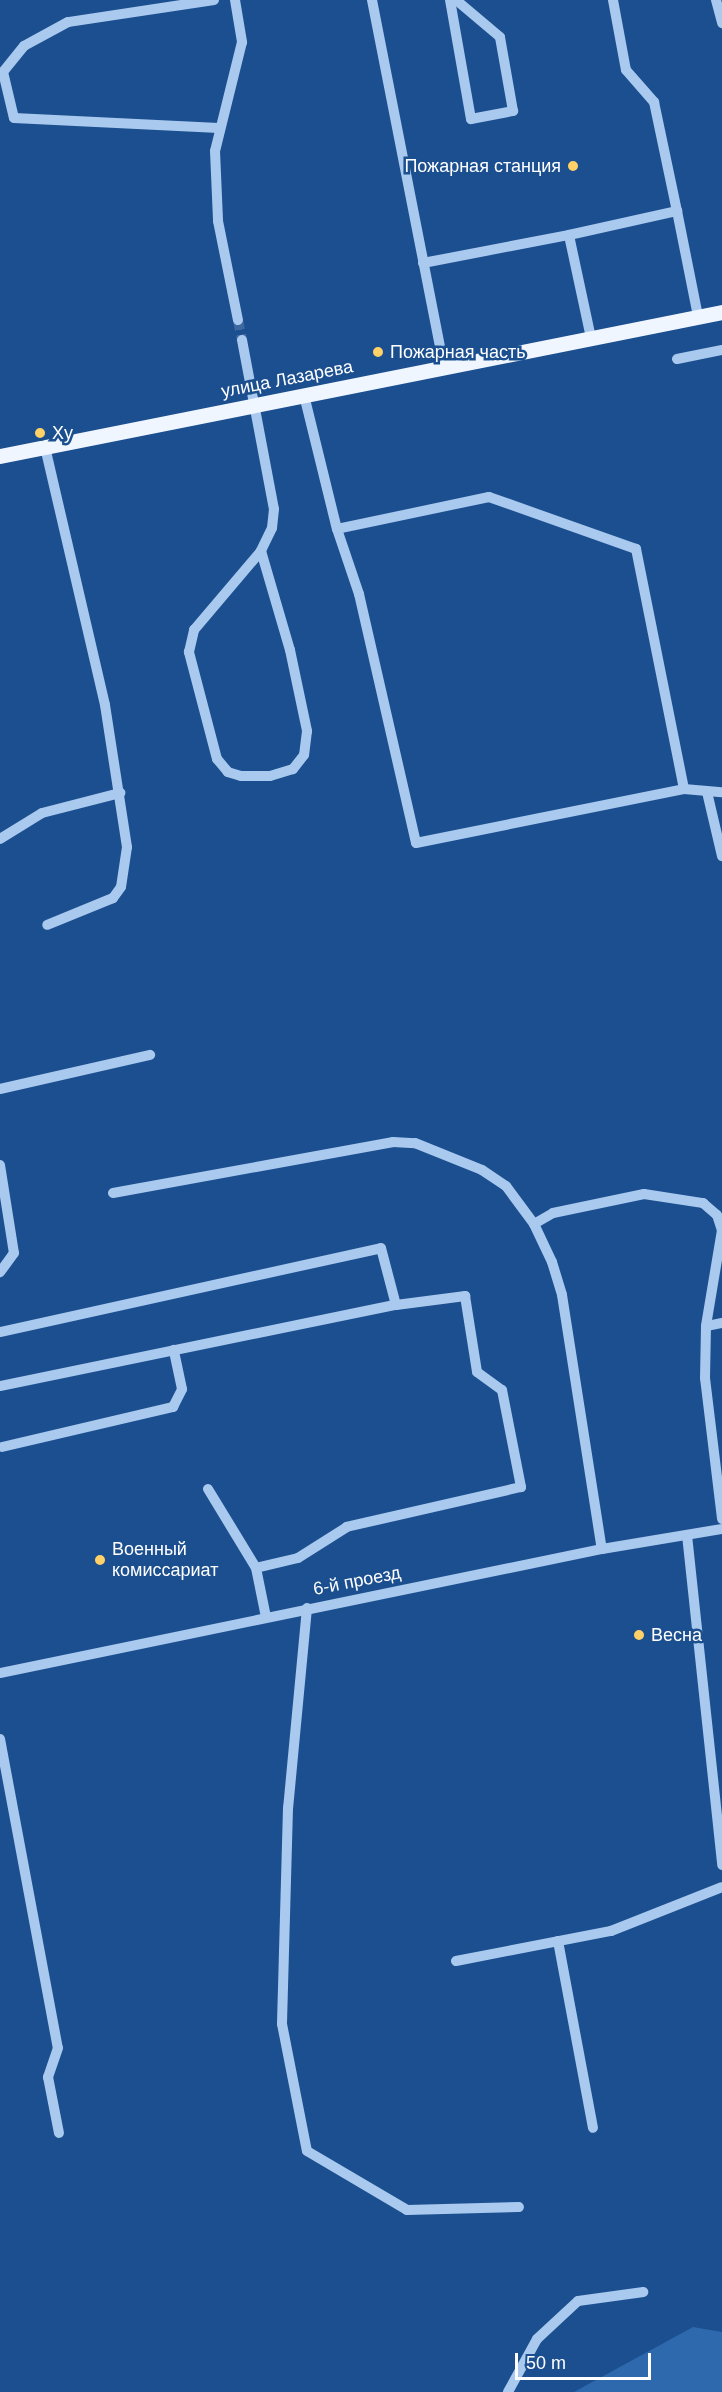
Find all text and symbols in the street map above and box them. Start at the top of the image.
place label: Пожарная станция [404,155,561,177]
marker: Пожарная станция [566,159,580,173]
place label: Пожарная часть [390,341,526,363]
marker: Пожарная часть [371,345,385,359]
street label: улица Лазарева [219,356,355,402]
place label: Xy [52,422,73,444]
marker: Xy [33,426,47,440]
place label: Военный комиссариат [112,1539,218,1582]
marker: Военный комиссариат [93,1553,107,1567]
street label: 6-й проезд [311,1562,403,1600]
place label: Весна [651,1624,702,1646]
marker: Весна [632,1628,646,1642]
scale bar [518,2341,654,2379]
text: 50 m [526,2353,566,2373]

